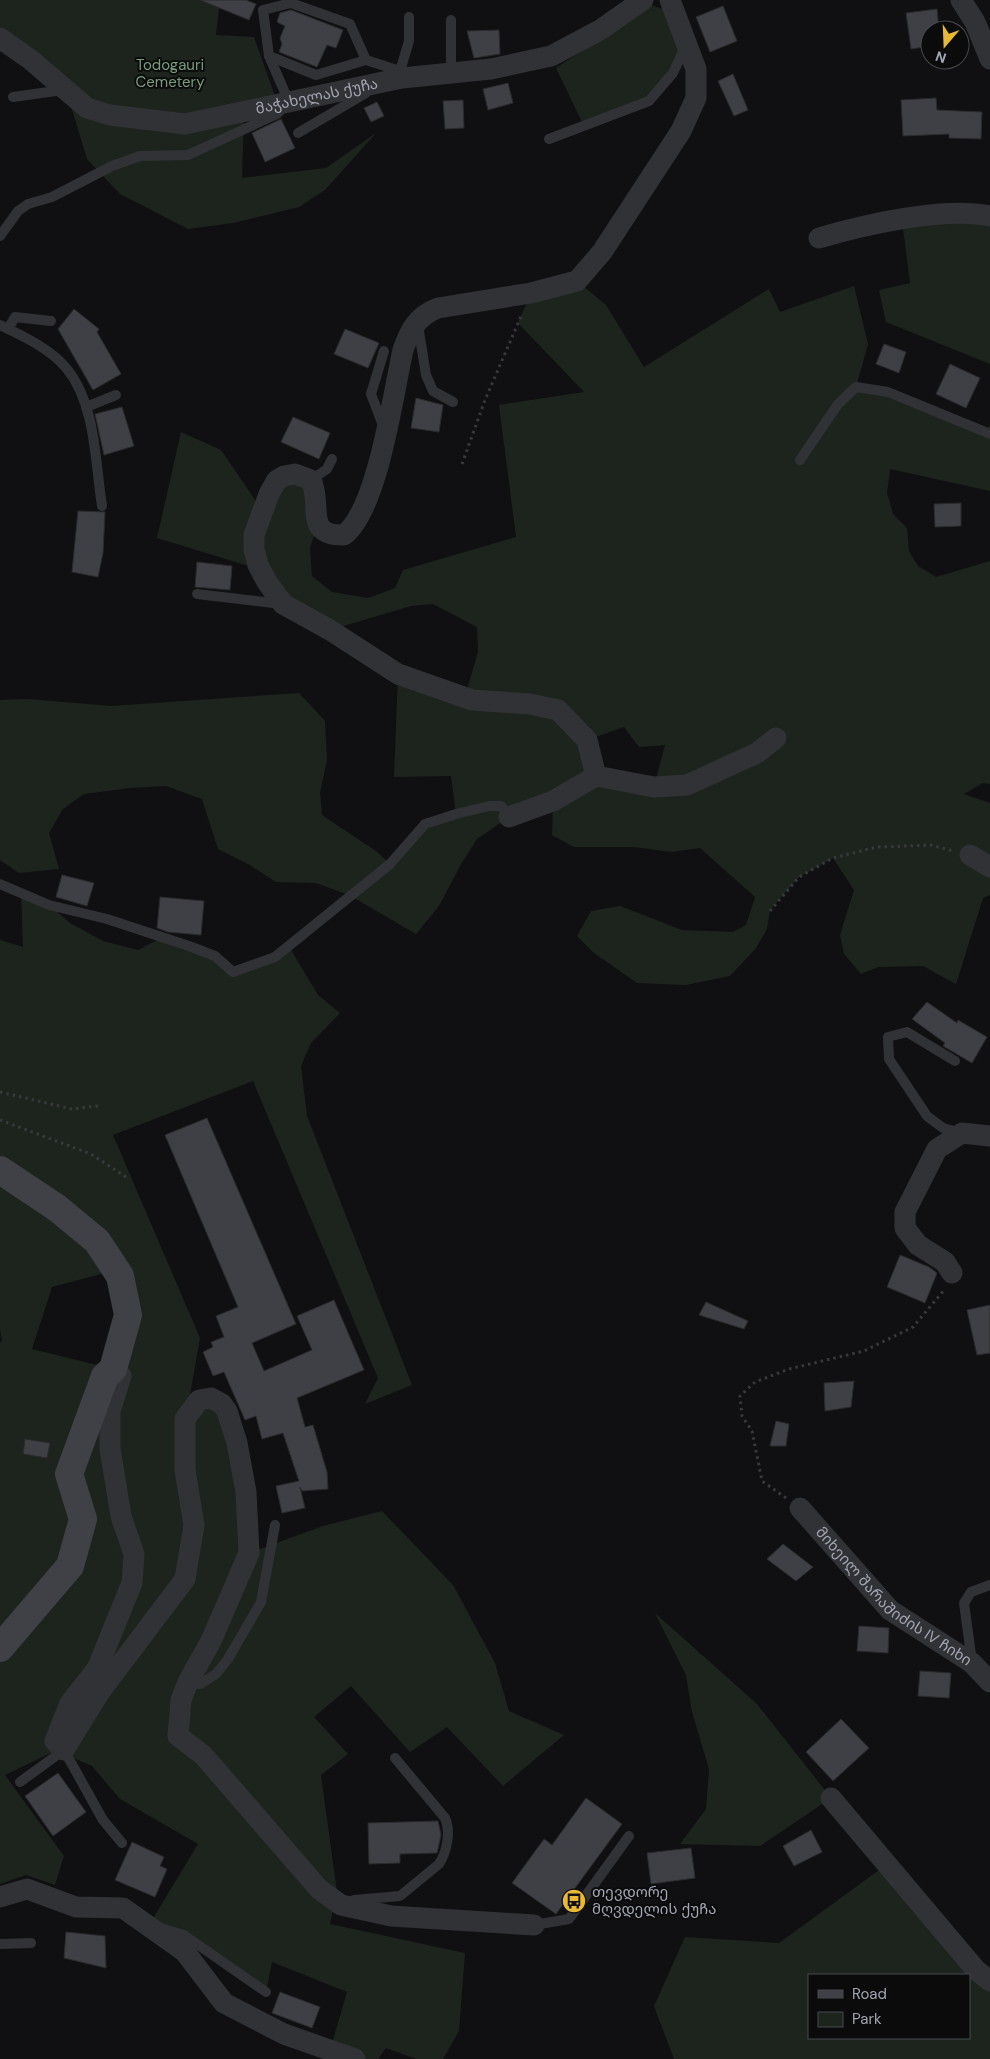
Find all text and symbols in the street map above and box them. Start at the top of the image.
north arrow [920,20,970,70]
text: N [933,47,949,67]
park label: Todogauri Cemetery [136,55,205,92]
street label: მაჭახელას ქუჩა [254,73,380,119]
street label: მიხეილ შარაშიძის IV ჩიხი [811,1523,976,1670]
place label: თევდორე მღვდელის ქუჩა [592,1882,717,1919]
bus stop icon: თევდორე მღვდელის ქუჩა [561,1888,587,1914]
legend [808,1974,970,2039]
text: Road [852,1984,887,2004]
text: Park [852,2009,882,2029]

